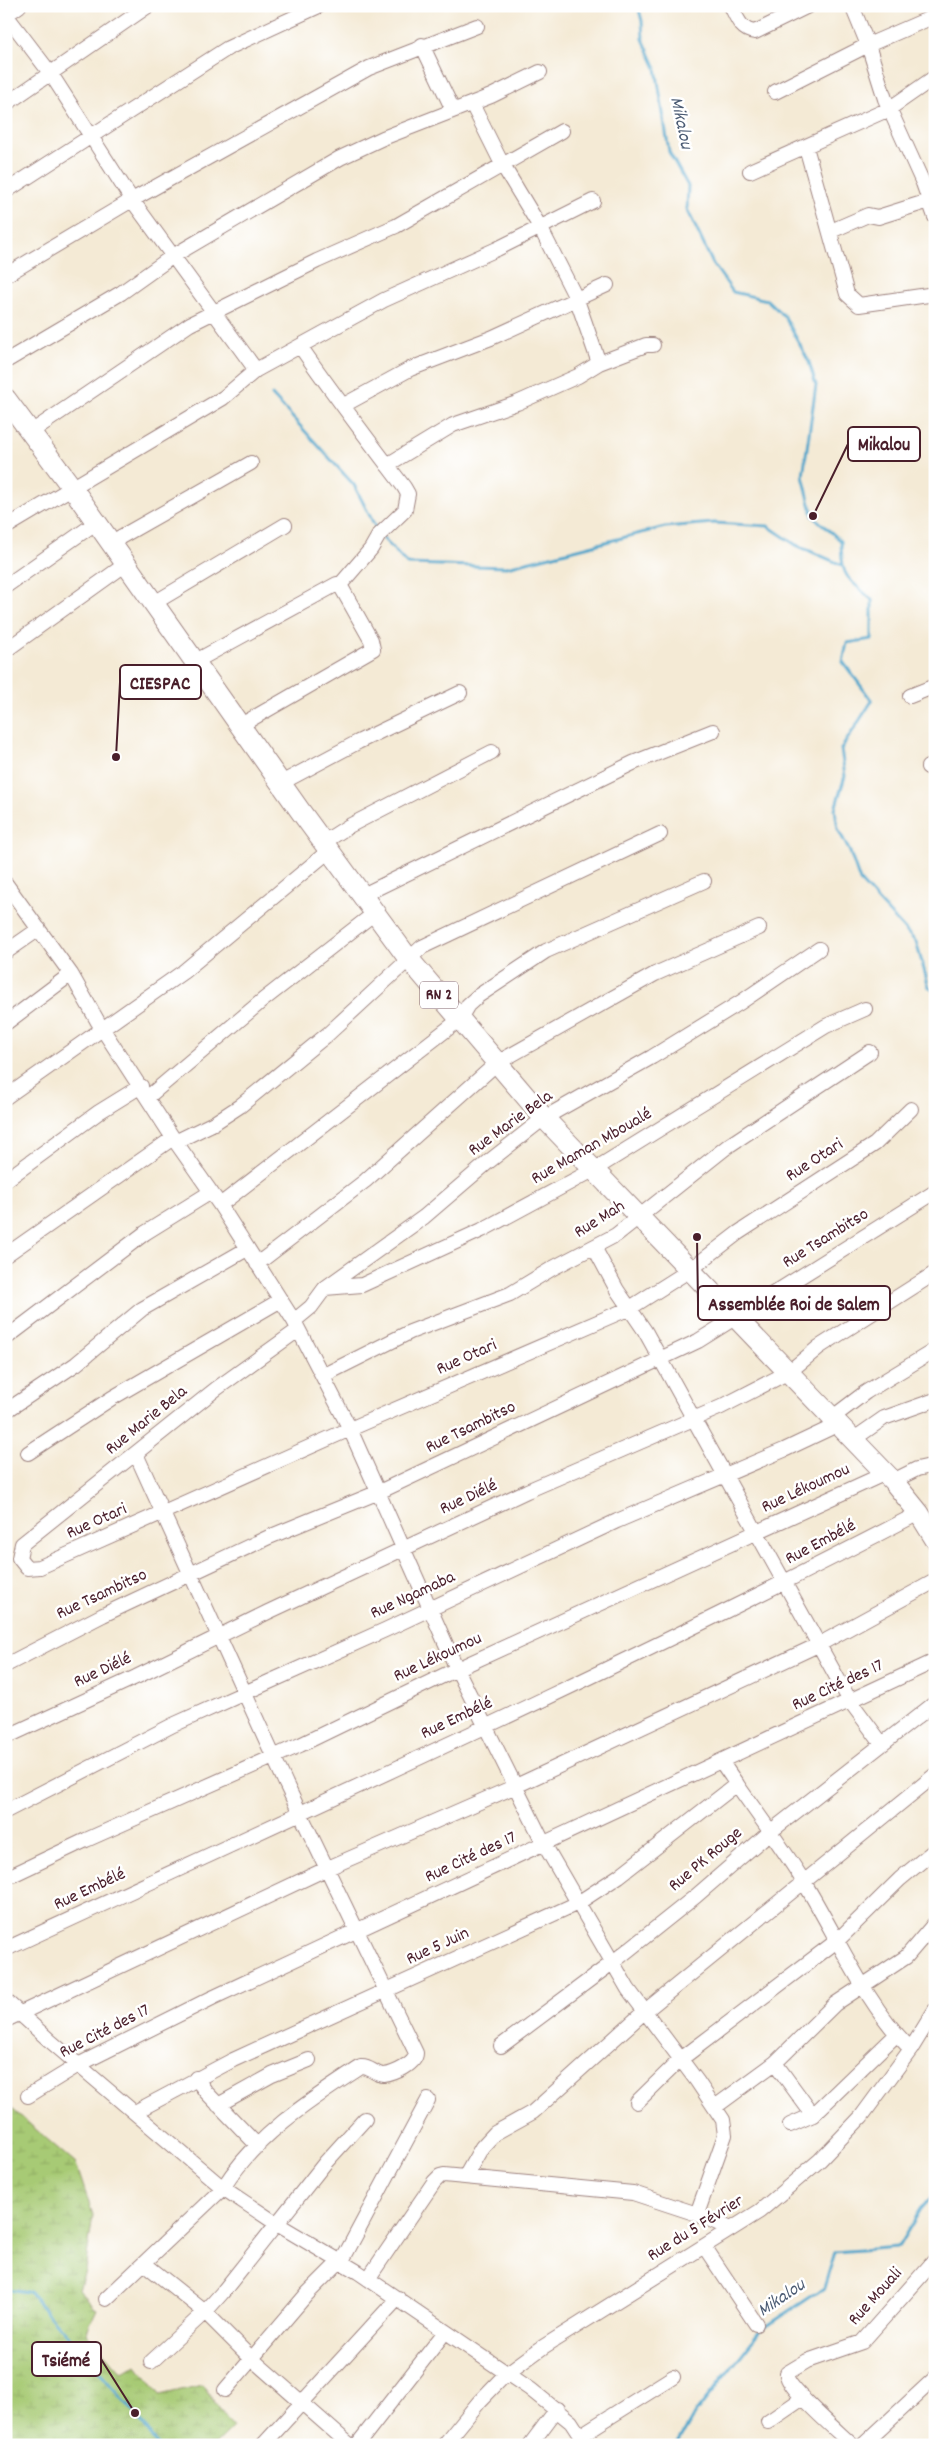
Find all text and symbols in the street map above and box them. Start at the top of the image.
water label: Mikalou [661,95,699,153]
callout: Mikalou [848,427,920,461]
text: Mikalou [858,433,910,460]
callout: CIESPAC [120,665,201,699]
text: CIESPAC [130,672,191,699]
road number: RN 2 [420,982,458,1008]
street label: Rue Marie Bela [464,1085,559,1163]
street label: Rue Maman Mboualé [527,1102,657,1192]
street label: Rue Otari [781,1133,849,1189]
street label: Rue Mah [570,1195,630,1245]
street label: Rue Tsambitso [778,1203,874,1275]
callout: Assemblée Roi de Salem [698,1286,890,1320]
text: Assemblée Roi de Salem [708,1293,880,1320]
street label: Rue Otari [433,1334,501,1382]
street label: Rue Marie Bela [101,1380,194,1462]
street label: Rue Tsambitso [422,1395,520,1461]
street label: Rue Lékoumou [758,1458,854,1520]
street label: Rue Diélé [436,1474,502,1522]
street label: Rue Otari [63,1498,131,1546]
street label: Rue Embélé [781,1514,861,1572]
street label: Rue Tsambitso [53,1563,151,1627]
street label: Rue Ngamaba [367,1565,460,1627]
street label: Rue Lékoumou [390,1627,486,1689]
street label: Rue Diélé [70,1647,136,1695]
street label: Rue Cité des 17 [788,1654,888,1718]
street label: Rue Embélé [417,1691,497,1747]
street label: Rue PK Rouge [664,1822,748,1898]
street label: Rue Cité des 17 [421,1826,521,1890]
street label: Rue Embélé [50,1862,130,1918]
street label: Rue 5 Juin [402,1922,474,1972]
street label: Rue Cité des 17 [56,1999,155,2065]
street label: Rue du 5 Février [643,2189,749,2269]
street label: Rue Mouali [843,2262,909,2332]
water label: Mikalou [753,2272,813,2325]
callout: Tsiémé [32,2342,101,2376]
text: Tsiémé [42,2349,90,2376]

